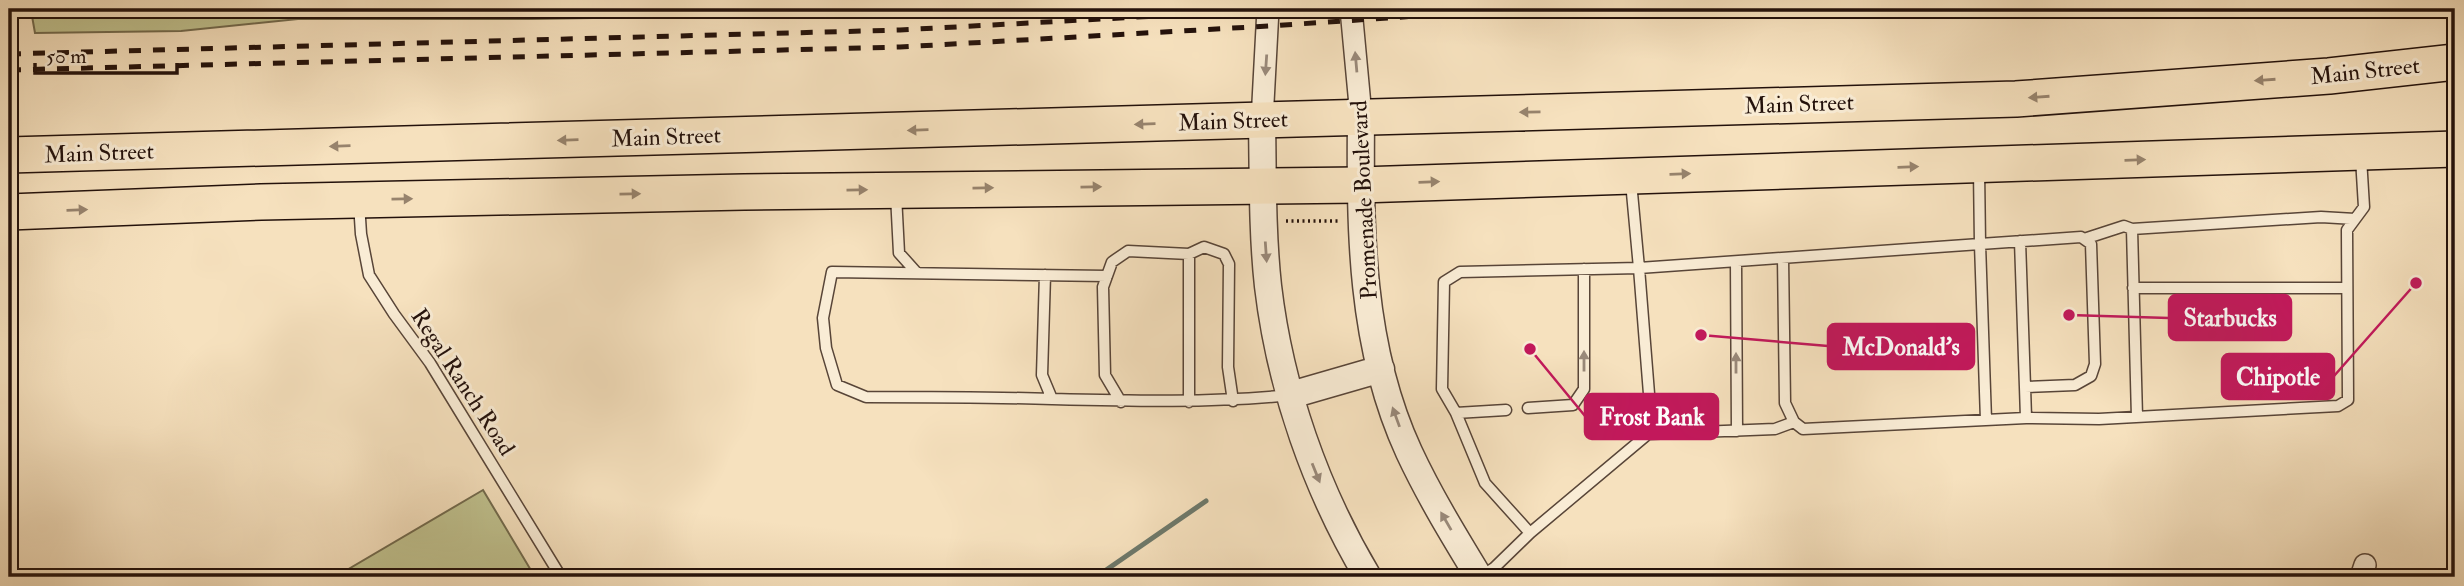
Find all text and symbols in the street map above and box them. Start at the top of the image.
scale bar [35,32,177,76]
text: 50 m [46,43,87,70]
one-way arrow [1350,51,1361,73]
street label: Main Street [2309,51,2421,91]
one-way arrow [1260,54,1271,76]
one-way arrow [2254,75,2276,86]
street label: Main Street [1744,88,1854,120]
one-way arrow [2027,92,2049,103]
street label: Promenade Boulevard [1344,99,1384,301]
street label: Main Street [1178,105,1288,137]
one-way arrow [1519,106,1541,117]
one-way arrow [1134,118,1156,129]
street label: Main Street [611,121,721,153]
one-way arrow [906,124,928,136]
one-way arrow [557,134,579,146]
street label: Main Street [44,137,154,169]
one-way arrow [329,141,351,152]
one-way arrow [2125,154,2147,165]
one-way arrow [1897,162,1919,173]
one-way arrow [1670,169,1692,180]
one-way arrow [1418,177,1440,188]
one-way arrow [1080,181,1102,192]
one-way arrow [973,182,995,194]
one-way arrow [846,184,868,196]
one-way arrow [619,188,641,200]
one-way arrow [392,194,414,205]
one-way arrow [66,204,88,215]
one-way arrow [1261,241,1272,263]
callout: Starbucks [2169,295,2291,340]
street label: Regal Ranch Road [405,303,521,461]
text: Starbucks [2183,303,2277,334]
callout: McDonald's [1828,324,1974,369]
text: McDonald's [1841,332,1960,363]
one-way arrow [1578,350,1590,372]
one-way arrow [1730,351,1742,373]
callout: Chipotle [2222,354,2334,399]
text: Chipotle [2236,362,2320,393]
callout: Frost Bank [1585,394,1718,439]
text: Frost Bank [1599,402,1705,433]
one-way arrow [1390,407,1401,428]
one-way arrow [1311,463,1322,484]
one-way arrow [1440,512,1452,531]

